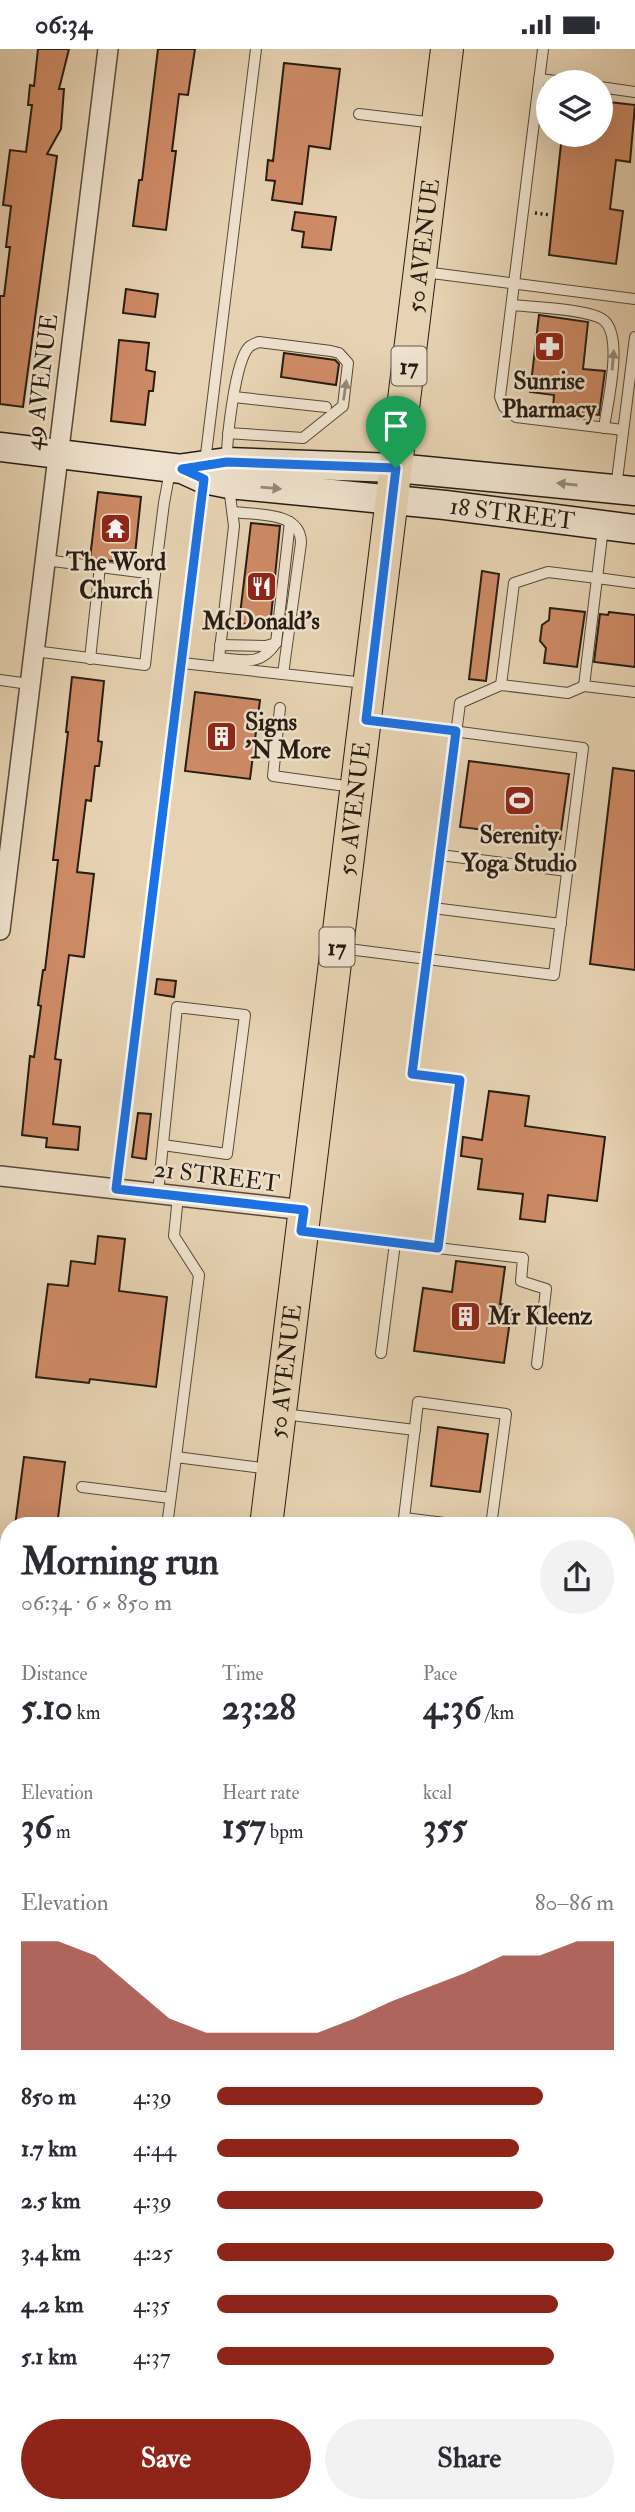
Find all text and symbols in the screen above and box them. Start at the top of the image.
text: 06:34 [35,9,92,41]
map controls [536,70,613,147]
button: layers [536,70,613,147]
street label: 50 AVENUE [400,177,447,314]
street label: 49 AVENUE [18,312,65,452]
pharmacy icon: Sunrise Pharmacy [532,330,566,364]
road number: 17 [392,347,426,385]
one-way arrow [607,349,618,371]
place label: Sunrise Pharmacy [502,366,598,425]
one-way arrow [339,379,350,401]
pin [366,396,426,468]
icon: arrive [377,407,415,445]
one-way arrow [556,478,578,489]
one-way arrow [261,483,283,494]
street label: 18 STREET [448,491,577,537]
temple icon: The Word Church [99,511,133,545]
place label: The Word Church [65,547,166,606]
restaurant icon: McDonald's [244,570,278,604]
place label: McDonald's [201,606,320,637]
place label: Signs 'N More [245,707,331,766]
building icon: Signs 'N More [205,719,239,753]
street label: 50 AVENUE [331,740,378,877]
sports icon: Serenity Yoga Studio [502,784,536,818]
place label: Serenity Yoga Studio [460,820,577,879]
road number: 17 [320,927,354,966]
street label: 21 STREET [152,1153,282,1200]
building icon: Mr Kleenz [448,1299,482,1333]
place label: Mr Kleenz [487,1301,592,1332]
street label: 50 AVENUE [262,1303,309,1440]
text: Morning run [21,1538,219,1586]
button: share [540,1540,614,1614]
text: 06:34 · 6 × 850 m [21,1588,172,1617]
text: Distance [21,1662,87,1686]
text: Time [222,1662,264,1686]
text: Pace [423,1662,457,1686]
text: 5.10 [21,1686,73,1730]
text: 23:28 [222,1686,296,1730]
text: 4:36 [423,1686,482,1730]
text: km [73,1701,101,1725]
text: /km [482,1701,514,1725]
text: Elevation [21,1781,93,1805]
text: Heart rate [222,1781,299,1805]
text: kcal [423,1781,452,1805]
text: 36 [21,1805,52,1849]
text: 157 [222,1805,266,1849]
text: 355 [423,1805,467,1849]
text: m [52,1820,71,1844]
text: bpm [266,1820,304,1844]
text: Elevation [21,1888,109,1917]
text: 80–86 m [535,1888,614,1917]
text: 850 m [21,2082,76,2111]
text: 4:39 [133,2082,172,2111]
text: 1.7 km [21,2134,77,2163]
text: 4:44 [133,2134,176,2163]
text: 2.5 km [21,2186,81,2215]
text: 4:39 [133,2186,172,2215]
text: 3.4 km [21,2238,81,2267]
text: 4:25 [133,2238,173,2267]
text: 4.2 km [21,2290,84,2319]
text: 4:35 [133,2290,170,2319]
text: 5.1 km [21,2342,77,2371]
text: 4:37 [133,2342,170,2371]
button: Save [21,2419,311,2499]
button: Share [325,2419,614,2499]

